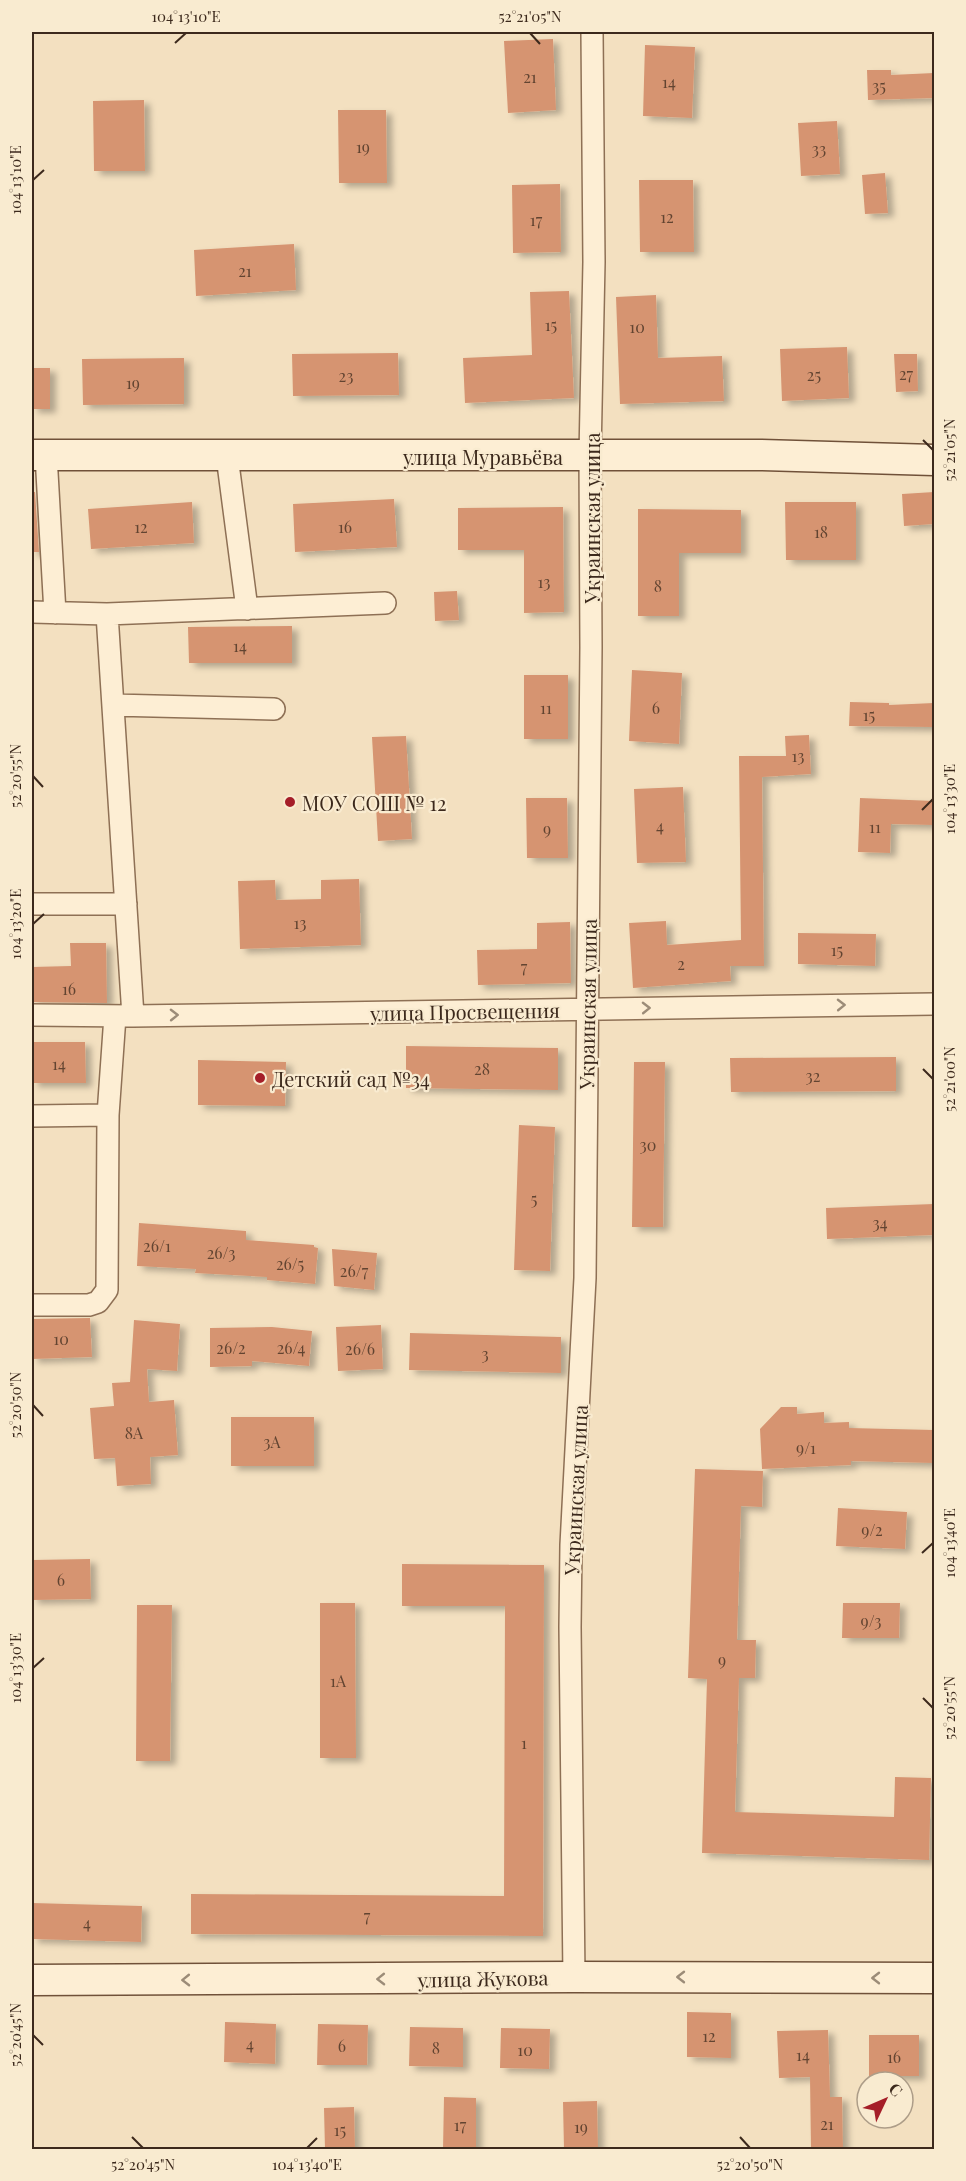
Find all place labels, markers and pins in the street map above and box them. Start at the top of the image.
place label: МОУ СОШ № 12 [302,789,447,816]
marker: МОУ СОШ № 12 [283,795,297,809]
place label: Детский сад №34 [272,1065,430,1092]
marker: Детский сад №34 [253,1071,267,1085]

